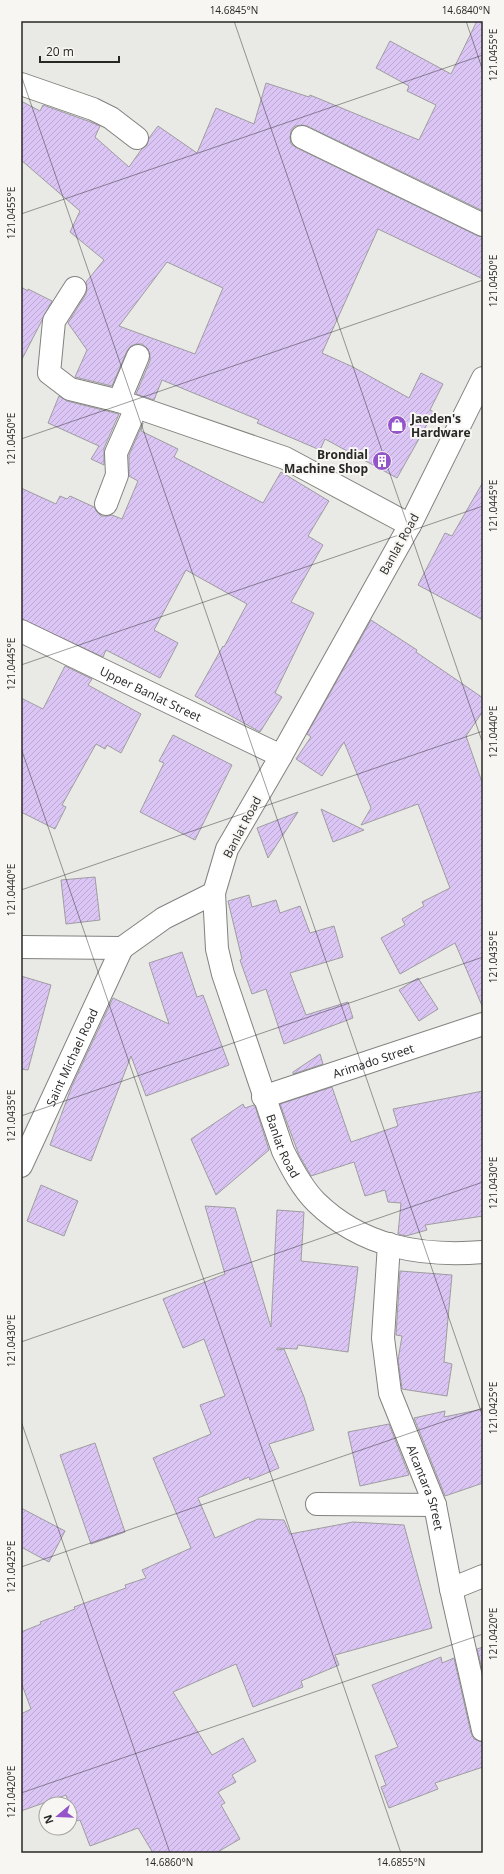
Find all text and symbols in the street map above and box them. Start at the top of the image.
text: 14.6845°N [210,3,258,17]
text: 14.6840°N [442,3,490,17]
text: 121.0455°E [486,29,500,81]
scale bar [40,38,119,64]
text: 20 m [46,43,74,60]
text: 121.0455°E [4,187,18,239]
text: 121.0450°E [486,255,500,307]
place label: Jaeden's Hardware [410,410,471,441]
text: 121.0450°E [4,413,18,465]
shop icon: Jaeden's Hardware [386,414,408,436]
place label: Brondial Machine Shop [284,446,368,477]
building icon: Brondial Machine Shop [371,450,393,472]
text: 121.0445°E [486,480,500,532]
street label: Banlat Road [375,510,423,578]
text: 121.0445°E [4,638,18,690]
street label: Upper Banlat Street [97,662,204,725]
text: 121.0440°E [486,706,500,758]
street label: Banlat Road [219,793,265,861]
text: 121.0440°E [4,864,18,916]
text: 121.0435°E [486,931,500,983]
street label: Saint Michael Road [41,1005,101,1109]
street label: Arimado Street [330,1039,416,1082]
text: 121.0435°E [4,1090,18,1142]
street label: Banlat Road [263,1112,304,1181]
text: 121.0430°E [486,1157,500,1209]
text: 121.0430°E [4,1315,18,1367]
text: 121.0425°E [486,1382,500,1434]
street label: Alcantara Street [403,1442,448,1532]
text: 121.0425°E [4,1541,18,1593]
text: 121.0420°E [486,1608,500,1660]
text: 121.0420°E [4,1766,18,1818]
north arrow [38,1796,78,1836]
text: N [40,1813,57,1826]
text: 14.6860°N [145,1855,193,1869]
text: 14.6855°N [377,1855,425,1869]

